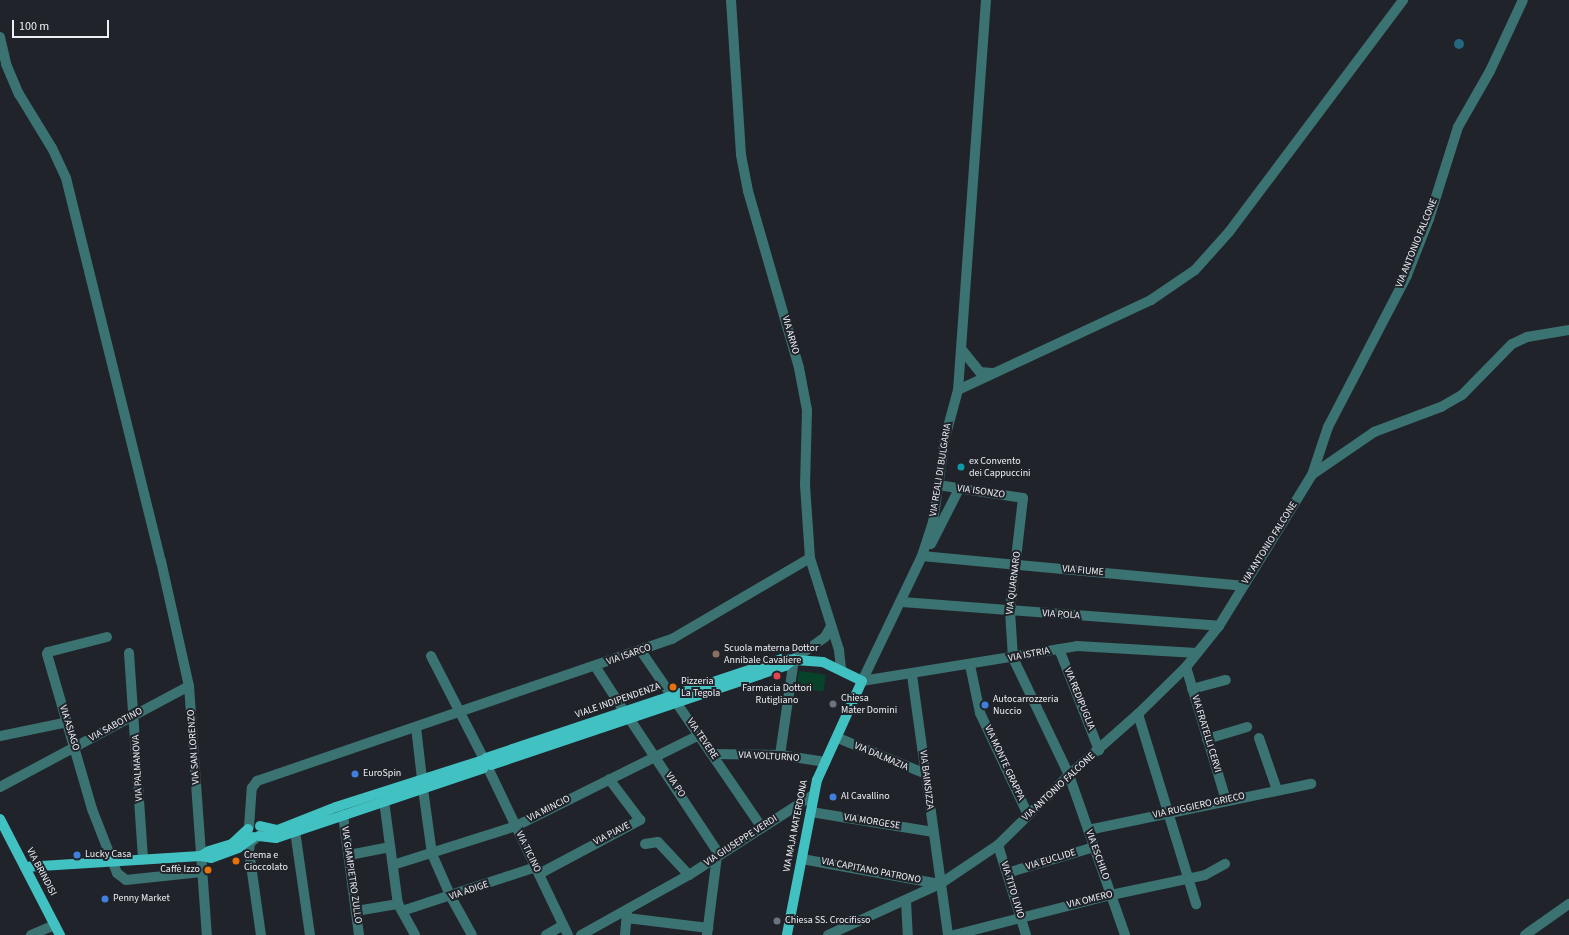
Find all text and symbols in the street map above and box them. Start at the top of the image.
scale bar [14,12,111,38]
text: 100 m [19,18,49,35]
street label: VIA ANTONIO FALCONE [1394,197,1440,289]
street label: VIA ARNO [779,314,801,356]
street label: VIA REALI DI BULGARIA [928,423,954,517]
place label: ex Convento dei Cappuccini [969,455,1031,478]
marker: ex Convento dei Cappuccini [956,462,966,472]
street label: VIA ISONZO [956,483,1006,501]
street label: VIA ANTONIO FALCONE [1240,500,1300,586]
street label: VIA QUARNARO [1004,551,1024,615]
street label: VIA FIUME [1062,563,1104,579]
street label: VIA POLA [1042,608,1080,622]
street label: VIA ISARCO [605,642,653,668]
place label: Scuola materna Dottor Annibale Cavaliere [724,642,818,666]
street label: VIA ISTRIA [1007,645,1051,665]
marker: Scuola materna Dottor Annibale Cavaliere [711,649,721,659]
street label: VIA REDIPUGLIA [1061,666,1097,732]
marker: Farmacia Dottori Rutigliano [772,671,782,681]
place label: Pizzeria La Tegola [681,675,720,698]
street label: VIALE INDIPENDENZA [574,681,662,721]
marker: Pizzeria La Tegola [668,682,678,692]
place label: Farmacia Dottori Rutigliano [742,682,812,706]
place label: Chiesa Mater Domini [841,692,897,716]
place label: Autocarrozzeria Nuccio [993,693,1059,716]
street label: VIA FRATELLI CERVI [1189,694,1223,774]
marker: Chiesa Mater Domini [828,699,838,709]
marker: Autocarrozzeria Nuccio [980,700,990,710]
street label: VIA ASIAGO [56,704,82,752]
street label: VIA SABOTINO [87,705,145,745]
street label: VIA SAN LORENZO [185,709,203,785]
street label: VIA TEVERE [684,716,720,762]
street label: VIA MONTE GRAPPA [981,723,1027,803]
street label: VIA PALMANOVA [130,734,146,802]
street label: VIA DALMAZIA [852,740,910,774]
street label: VIA VOLTURNO [738,749,800,765]
street label: VIA BAINSIZZA [916,750,936,810]
street label: VIA ANTONIO FALCONE [1020,750,1098,824]
place label: EuroSpin [363,768,401,780]
marker: EuroSpin [350,769,360,779]
street label: VIA PO [662,770,688,800]
street label: VIA MAJA MATERDONA [781,779,811,873]
street label: VIA RUGGIERO GRIECO [1152,790,1246,822]
place label: Al Cavallino [841,791,890,803]
marker: Al Cavallino [828,792,838,802]
street label: VIA MINCIO [526,793,572,825]
street label: VIA MORGESE [843,812,901,832]
street label: VIA GIUSEPPE VERDI [702,813,780,869]
street label: VIA PIAVE [592,820,632,848]
street label: VIA GIAMPIETRO ZULLO [338,826,364,924]
street label: VIA TICINO [513,829,543,875]
street label: VIA ESCHILO [1082,829,1112,881]
street label: VIA BRINDISI [23,846,59,898]
street label: VIA EUCLIDE [1025,847,1077,873]
place label: Lucky Casa [85,849,131,861]
place label: Crema e Cioccolato [244,849,288,872]
marker: Lucky Casa [72,850,82,860]
street label: VIA CAPITANO PATRONO [820,855,922,887]
marker: Crema e Cioccolato [231,856,241,866]
street label: VIA TITO LIVIO [998,860,1026,920]
place label: Caffè Izzo [160,864,200,876]
marker: Caffè Izzo [203,865,213,875]
street label: VIA ADIGE [448,879,490,903]
street label: VIA OMERO [1066,889,1114,911]
place label: Penny Market [113,893,170,905]
marker: Penny Market [100,894,110,904]
place label: Chiesa SS. Crocifisso [785,915,871,927]
marker: Chiesa SS. Crocifisso [772,916,782,926]

